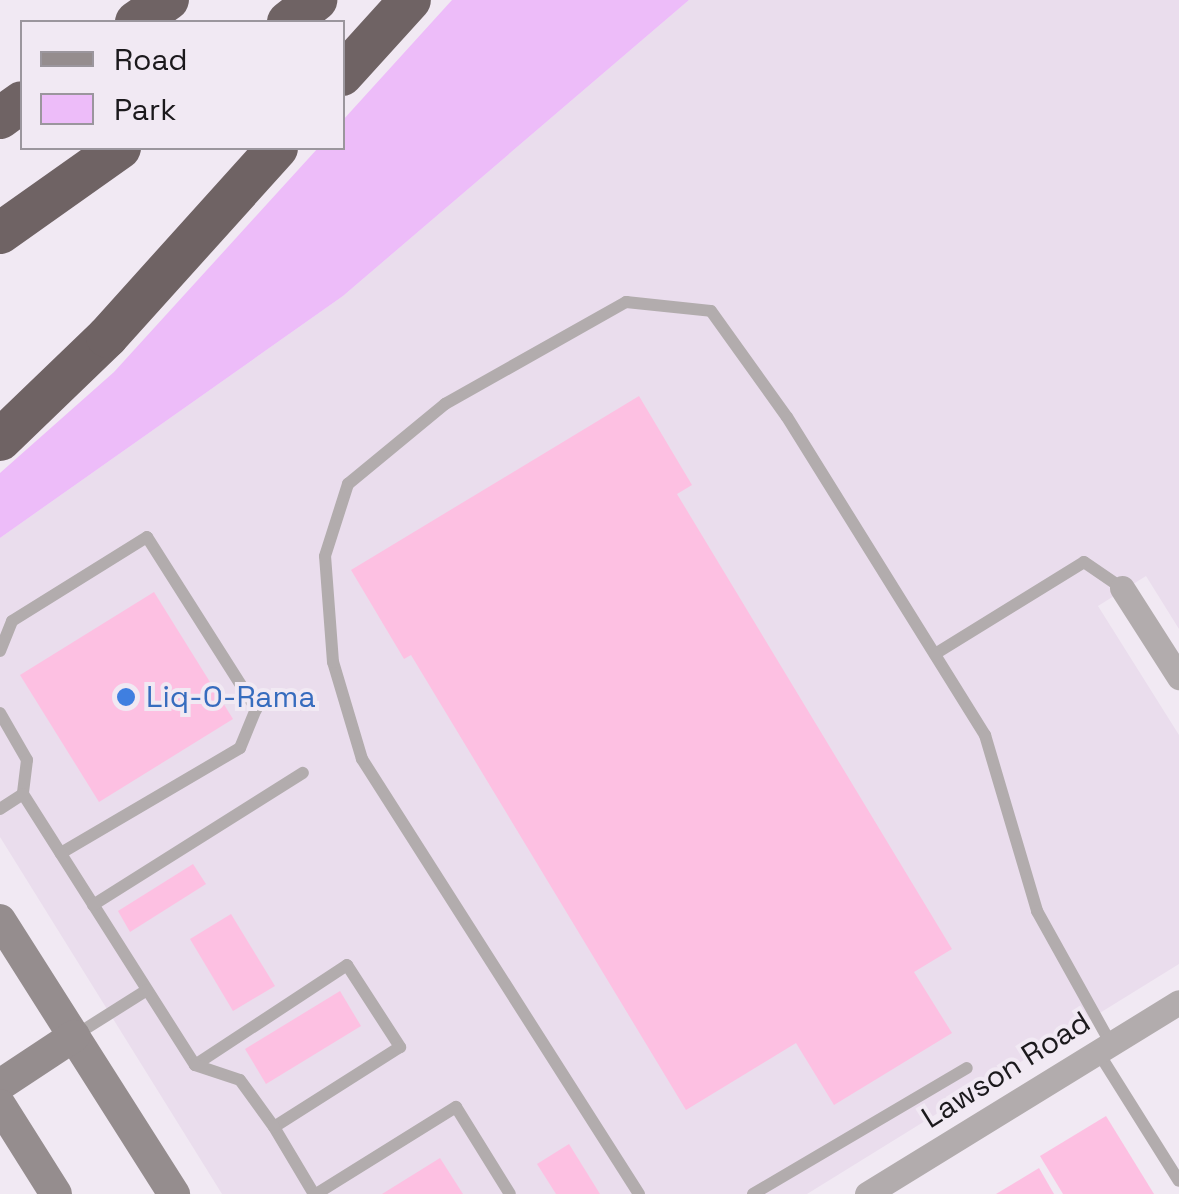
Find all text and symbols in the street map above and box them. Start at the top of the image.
legend [20,20,345,150]
text: Road [114,40,188,79]
text: Park [114,90,176,129]
place label: Liq-O-Rama [146,679,316,715]
marker: Liq-O-Rama [115,686,137,708]
street label: Lawson Road [915,1004,1097,1136]

